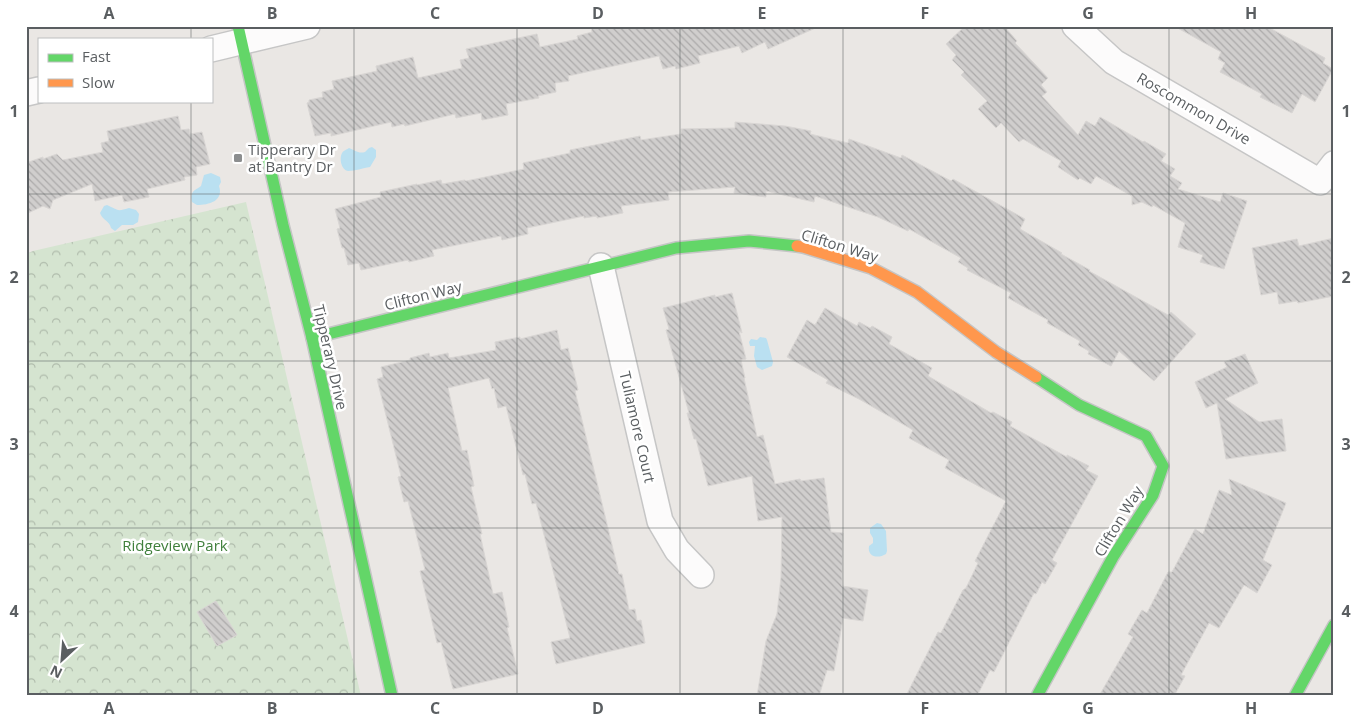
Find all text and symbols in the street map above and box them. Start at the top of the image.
text: A [103,2,115,24]
text: B [267,2,277,24]
text: C [430,2,440,24]
text: D [592,2,604,24]
text: E [758,2,767,24]
text: F [921,2,929,24]
text: G [1082,2,1094,24]
text: H [1245,2,1257,24]
legend [38,38,212,102]
text: Fast [82,46,111,66]
street label: Roscommon Drive [1133,67,1255,149]
text: Slow [82,72,115,92]
text: 1 [9,100,19,122]
text: 1 [1341,100,1351,122]
place label: Tipperary Dr at Bantry Dr [248,139,336,176]
marker: Tipperary Dr at Bantry Dr [232,152,244,164]
street label: Clifton Way [799,224,881,266]
text: 2 [9,266,19,288]
text: 2 [1341,266,1351,288]
street label: Clifton Way [382,276,464,314]
street label: Tipperary Drive [309,302,353,412]
street label: Tuliamore Court [615,369,661,485]
text: 3 [9,433,19,455]
text: 3 [1341,433,1351,455]
street label: Clifton Way [1089,481,1147,560]
park label: Ridgeview Park [122,535,228,555]
text: 4 [9,600,19,622]
text: 4 [1341,600,1351,622]
north arrow [38,634,88,684]
text: N [47,661,65,683]
text: A [103,697,115,719]
text: B [267,697,277,719]
text: C [430,697,440,719]
text: D [592,697,604,719]
text: E [758,697,767,719]
text: F [921,697,929,719]
text: G [1082,697,1094,719]
text: H [1245,697,1257,719]

